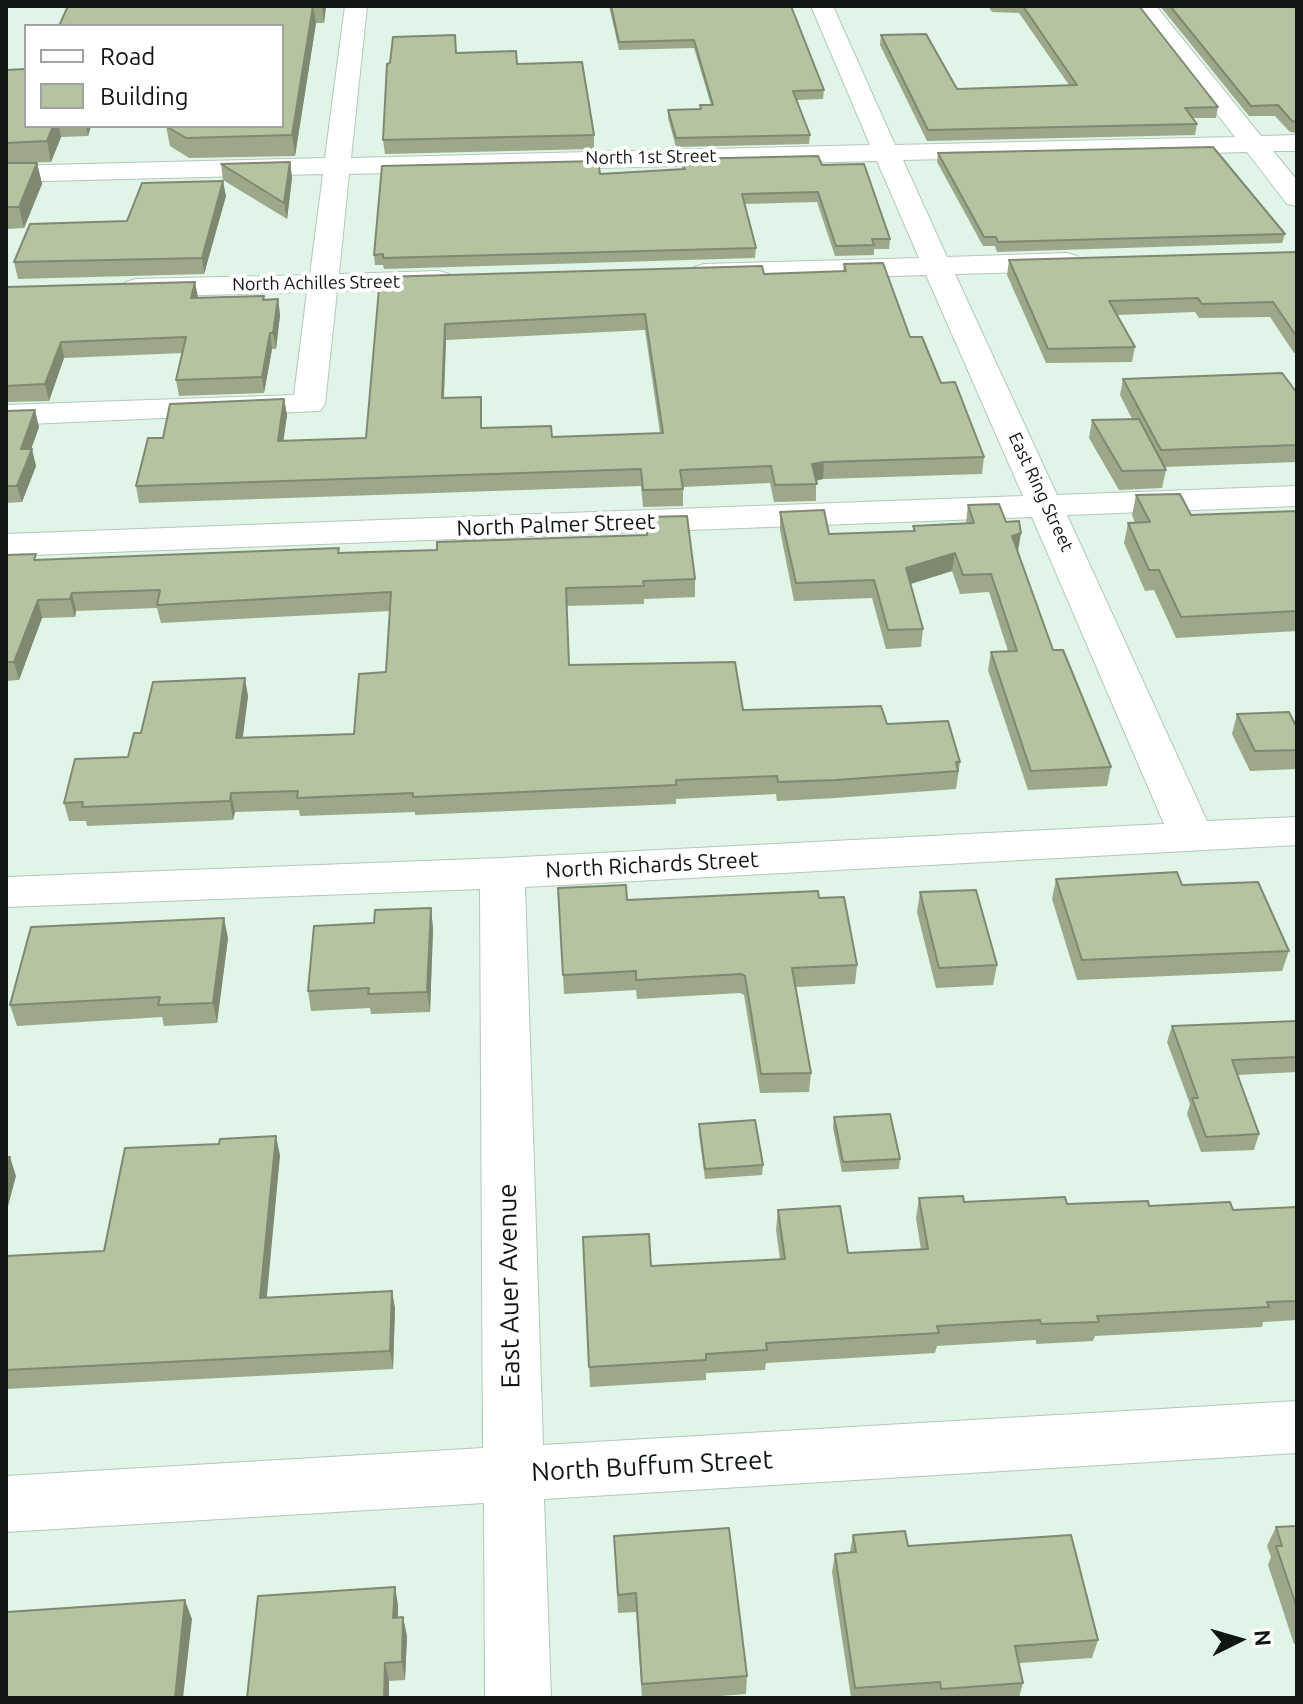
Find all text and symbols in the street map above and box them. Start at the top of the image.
legend [24,24,284,128]
text: Road [100,43,155,70]
text: Building [100,83,188,110]
street label: North 1st Street [585,145,717,169]
street label: North Achilles Street [232,271,400,295]
street label: East Ring Street [1004,429,1078,555]
street label: North Palmer Street [456,508,656,542]
street label: North Richards Street [545,846,759,884]
street label: East Auer Avenue [492,1183,526,1389]
street label: North Buffum Street [531,1444,773,1488]
north arrow [1199,1600,1279,1680]
text: N [1250,1629,1277,1647]

